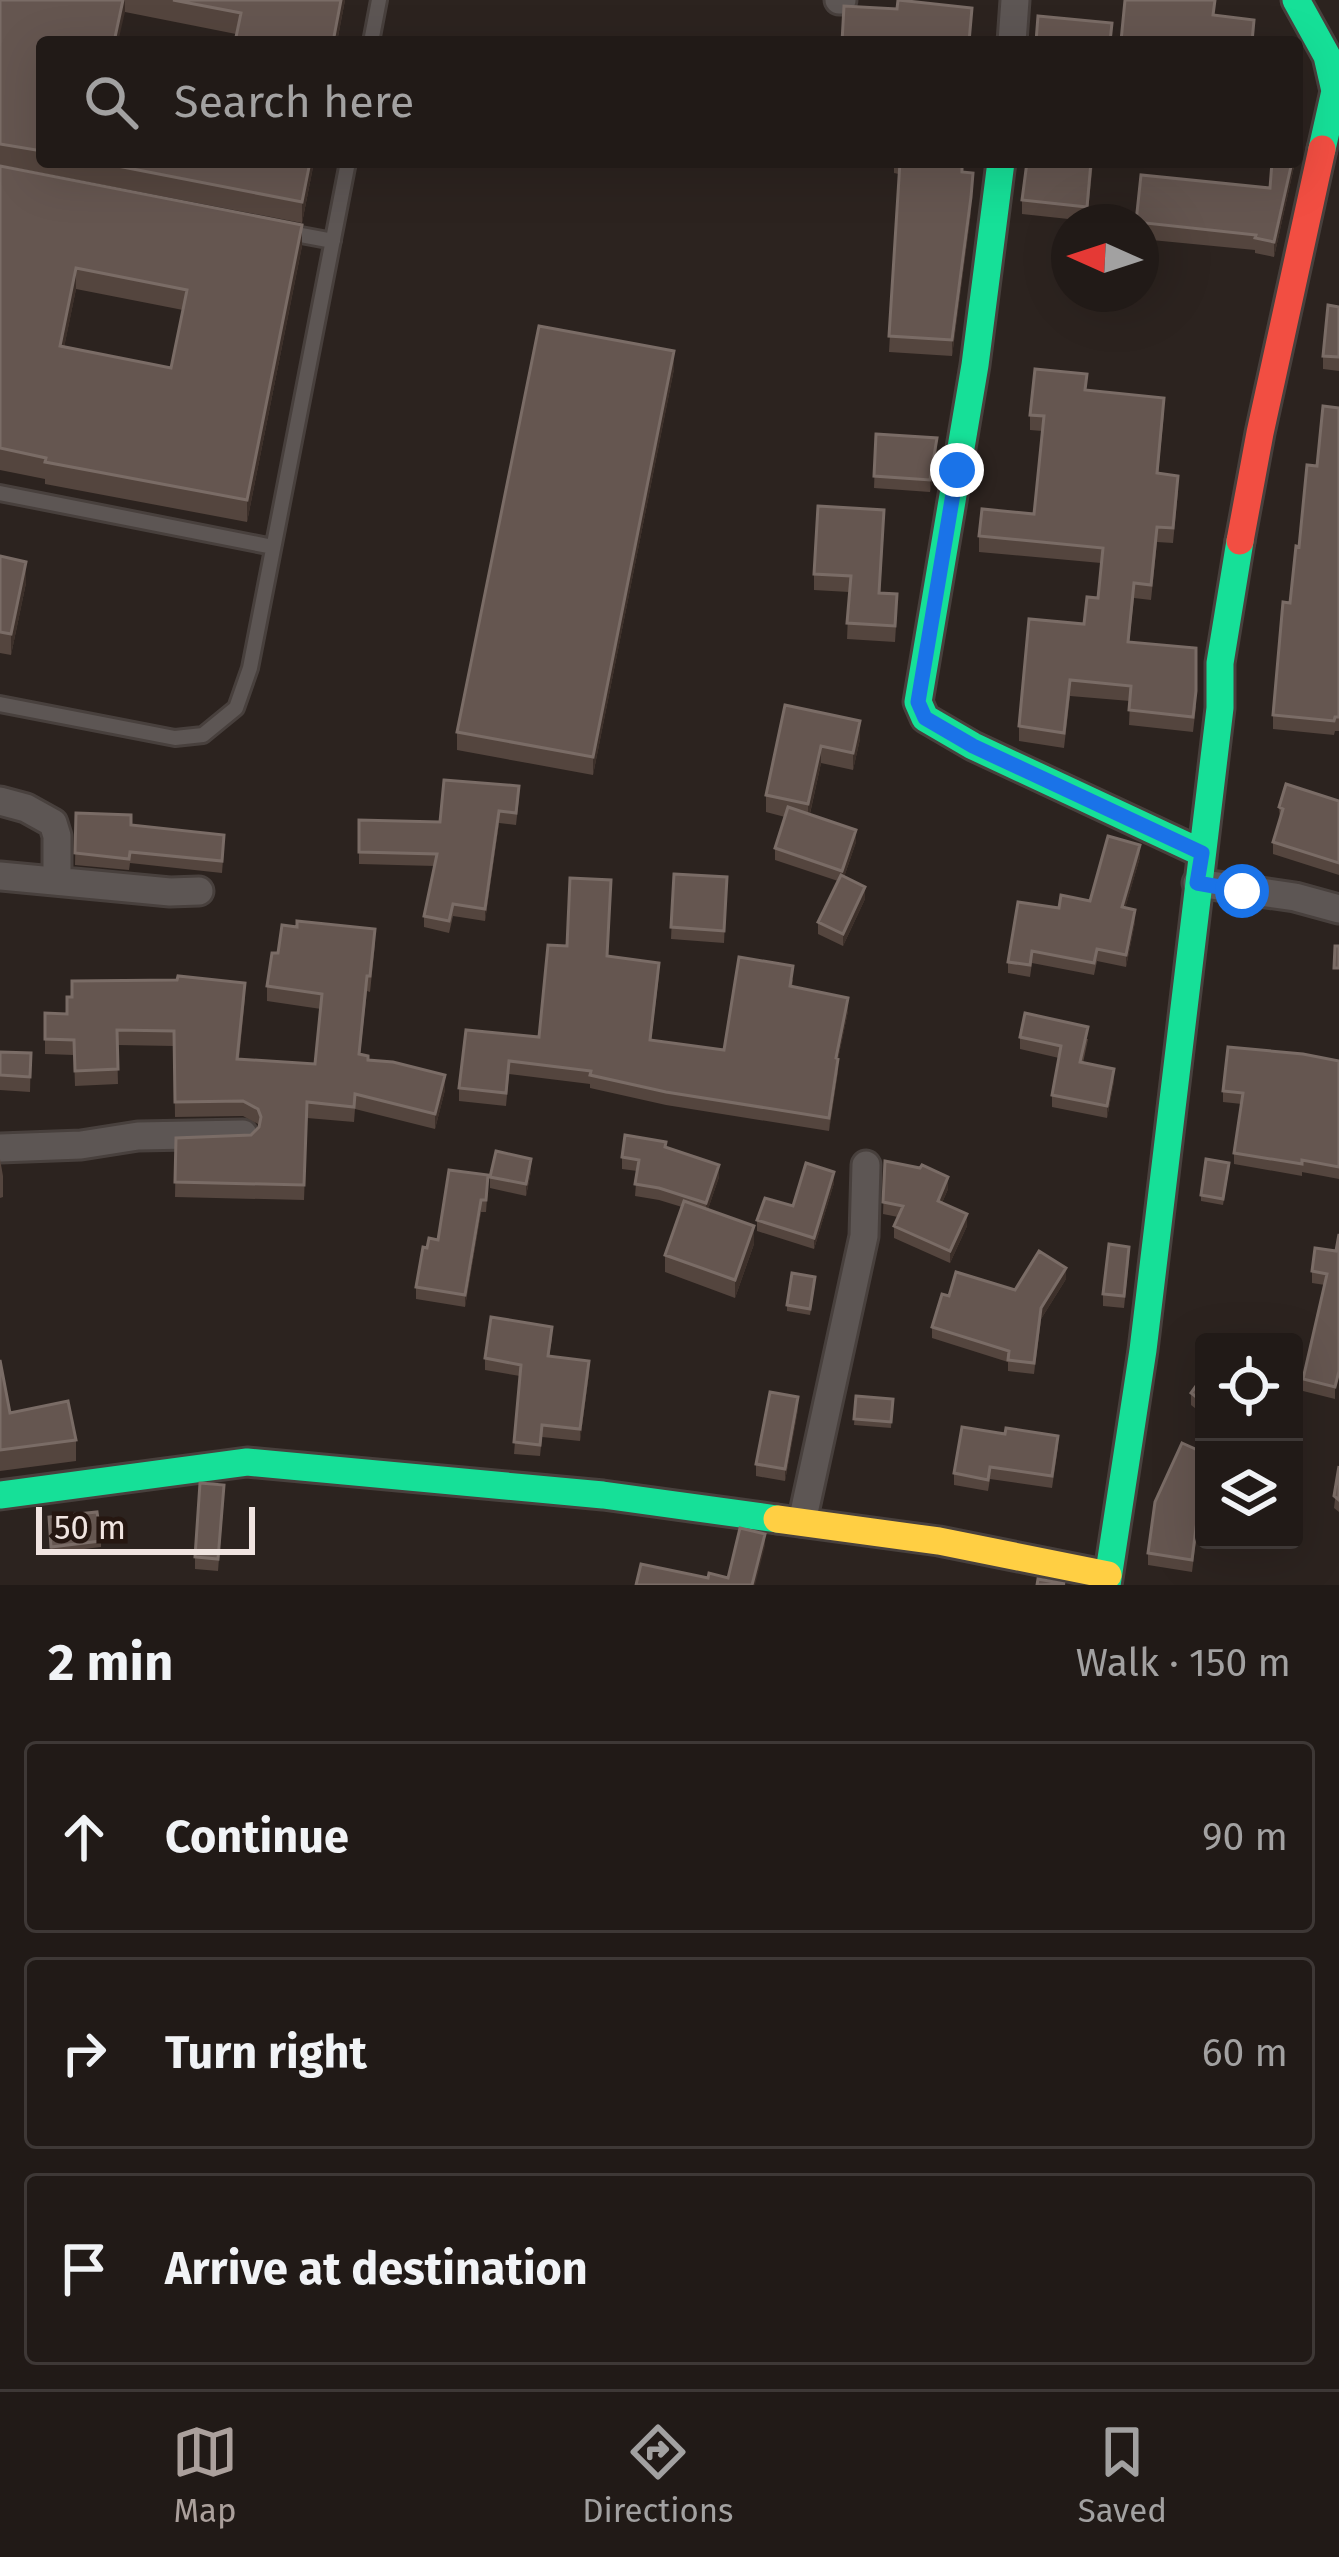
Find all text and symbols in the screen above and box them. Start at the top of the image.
search box [36,36,1303,168]
icon: search [78,69,144,135]
text: Search here [174,75,414,129]
north arrow [1051,204,1159,312]
route end [930,443,984,497]
route start [1215,864,1269,918]
map controls [1195,1333,1303,1549]
button: locate [1195,1333,1303,1441]
button: layers [1195,1441,1303,1549]
scale bar [36,1501,255,1554]
text: 50 m [54,1508,126,1548]
text: 2 min [48,1632,173,1694]
text: Walk · 150 m [1076,1640,1291,1686]
icon: ahead [51,1804,117,1870]
text: Continue [165,1810,349,1864]
text: 90 m [1202,1814,1288,1860]
icon: right [51,2020,117,2086]
text: Turn right [165,2026,367,2080]
text: 60 m [1202,2030,1288,2076]
icon: arrive [51,2236,117,2302]
text: Arrive at destination [165,2242,588,2296]
tab: Map [172,2419,238,2531]
tab: Directions [582,2419,734,2531]
tab: Saved [1078,2419,1167,2531]

